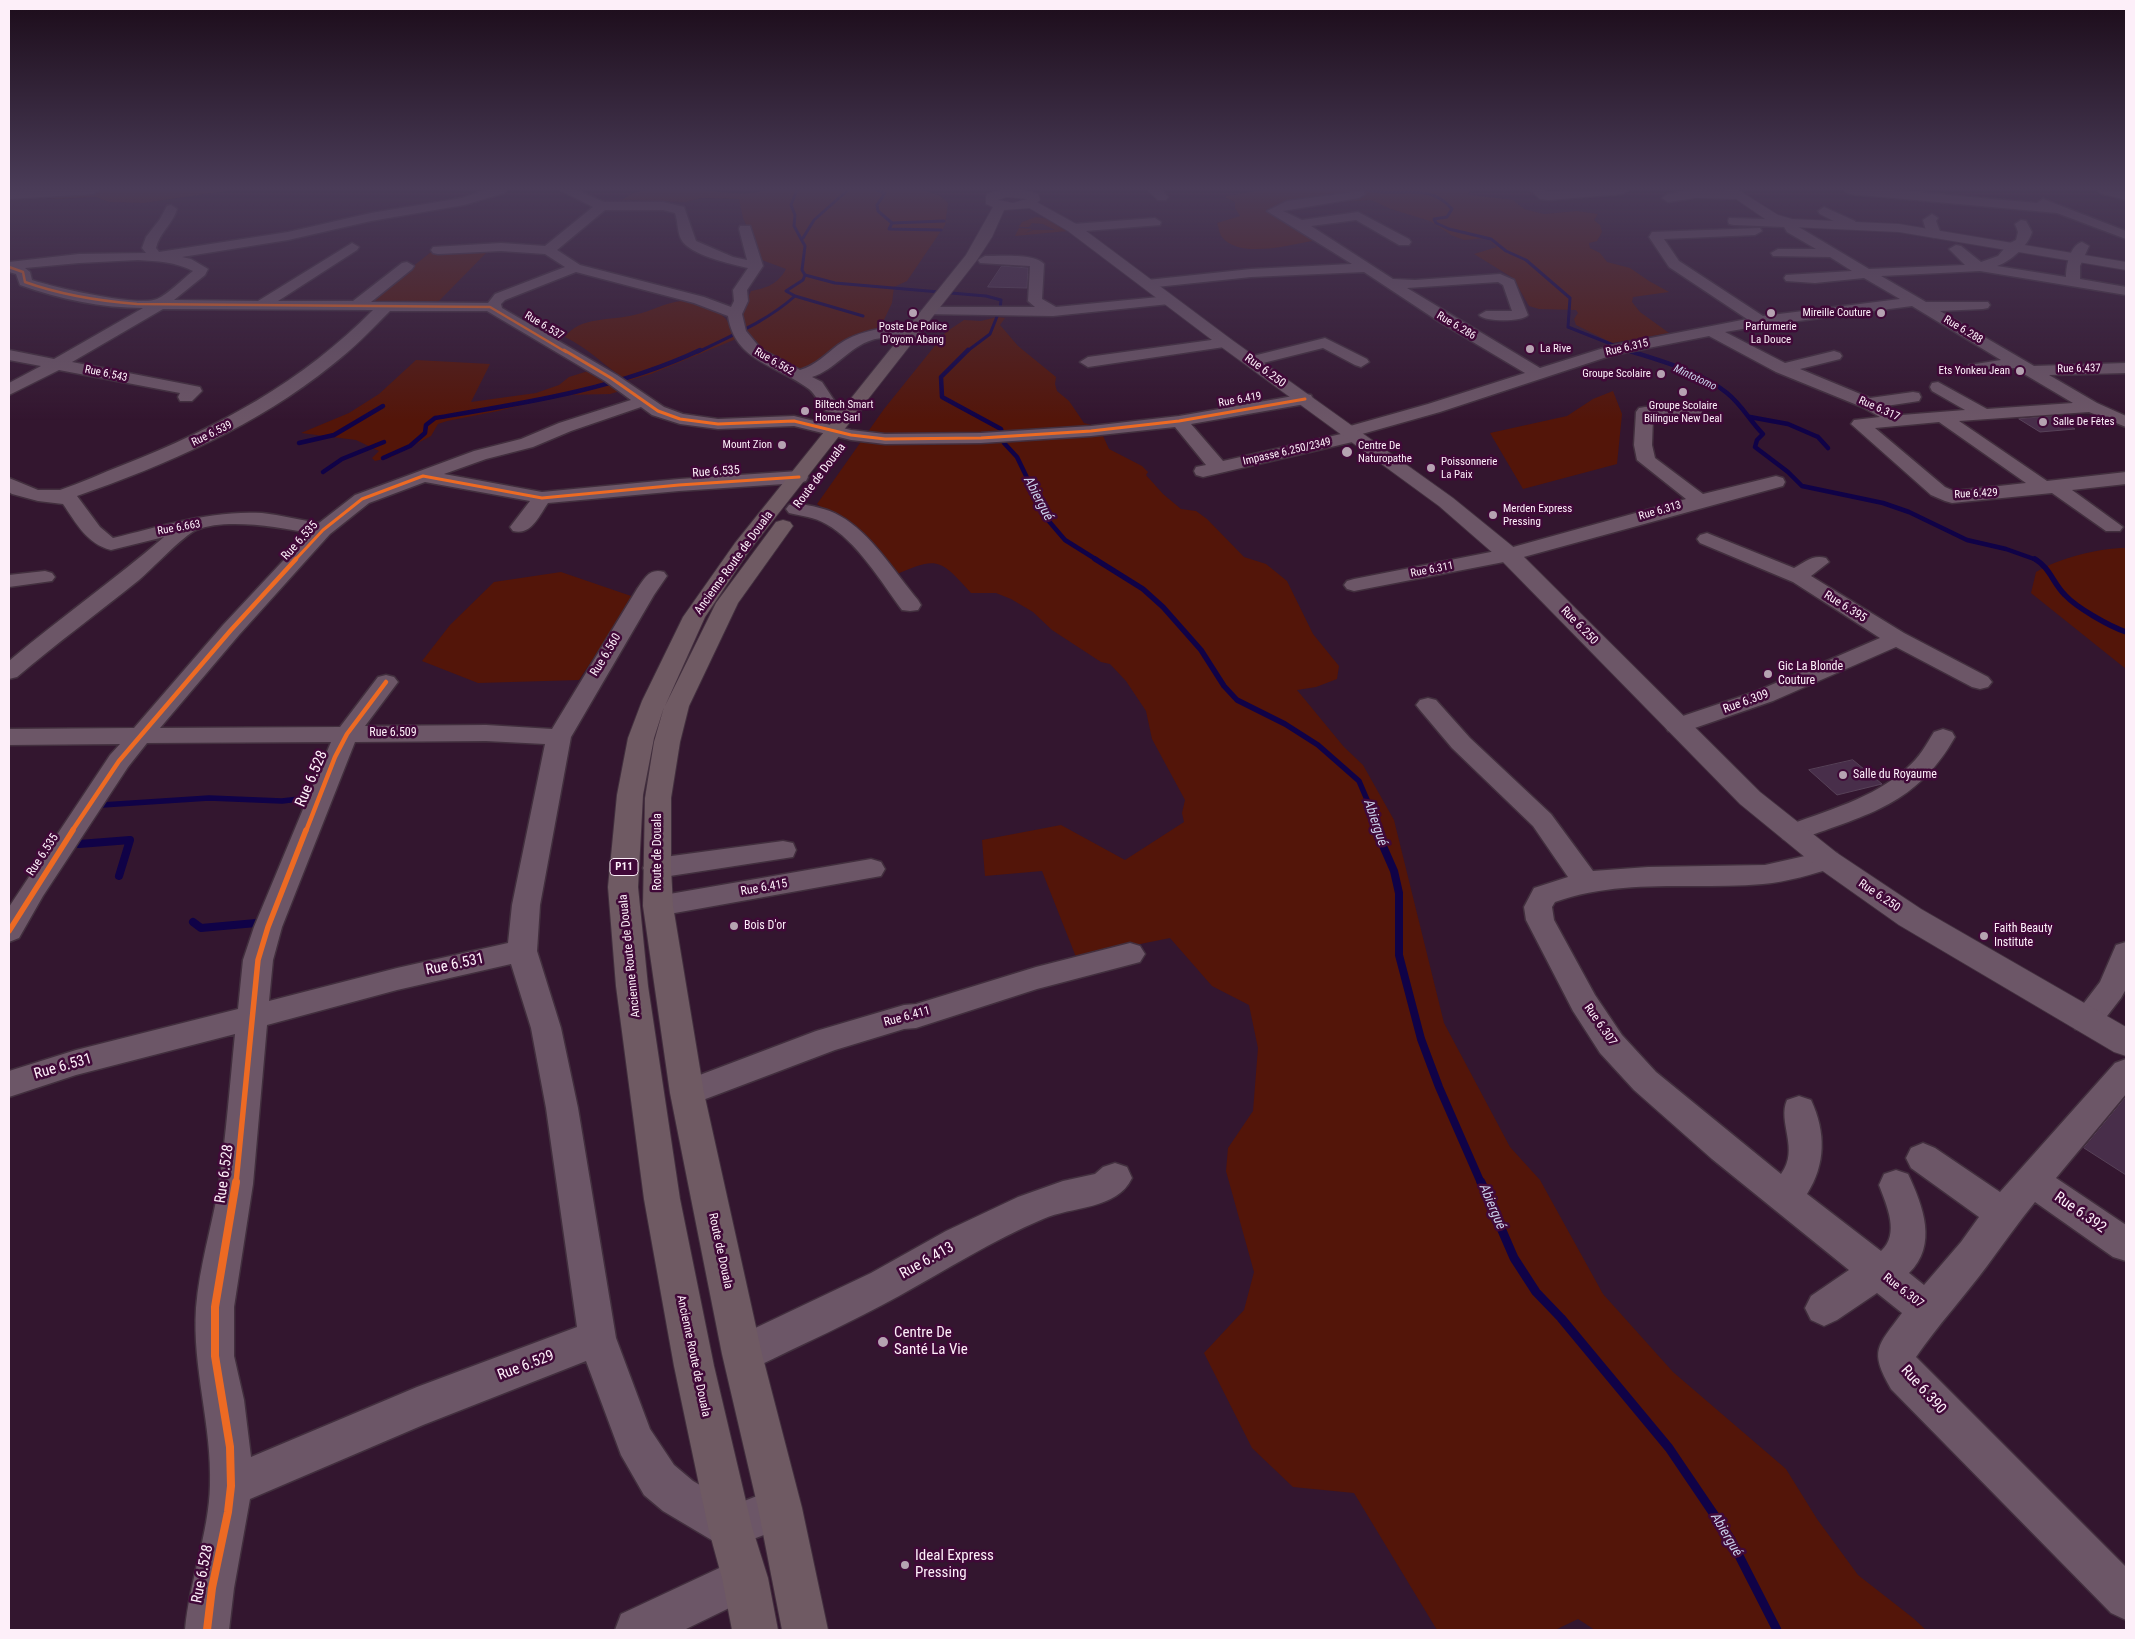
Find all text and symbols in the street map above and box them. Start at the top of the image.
place label: Mireille Couture [1802,306,1871,320]
marker: Poste De Police D'oyom Abang [907,307,919,319]
marker: Parfurmerie La Douce [1765,307,1777,319]
marker: Mireille Couture [1875,307,1887,319]
street label: Rue 6.537 [522,309,566,343]
street label: Rue 6.286 [1434,309,1478,343]
street label: Rue 6.288 [1941,313,1985,347]
place label: Poste De Police D'oyom Abang [879,320,947,346]
place label: Parfurmerie La Douce [1745,320,1797,346]
street label: Rue 6.315 [1604,337,1650,359]
place label: La Rive [1540,342,1571,356]
marker: La Rive [1524,343,1536,355]
street label: Rue 6.562 [752,345,796,379]
street label: Rue 6.250 [1242,351,1288,391]
water label: Mintotomo [1671,362,1719,394]
street label: Rue 6.437 [2057,362,2101,376]
street label: Rue 6.543 [83,363,129,385]
place label: Ets Yonkeu Jean [1939,364,2010,378]
marker: Ets Yonkeu Jean [2014,365,2026,377]
place label: Groupe Scolaire [1582,367,1651,381]
marker: Groupe Scolaire [1655,368,1667,380]
marker: Groupe Scolaire Bilingue New Deal [1677,386,1689,398]
street label: Rue 6.419 [1217,390,1263,410]
street label: Rue 6.317 [1856,394,1902,424]
place label: Biltech Smart Home Sarl [815,398,874,424]
place label: Groupe Scolaire Bilingue New Deal [1644,399,1722,425]
marker: Biltech Smart Home Sarl [799,405,811,417]
place label: Salle De Fêtes [2053,415,2114,429]
marker: Salle De Fêtes [2037,416,2049,428]
street label: Rue 6.539 [190,419,234,449]
street label: Impasse 6.250/2349 [1242,435,1332,469]
place label: Mount Zion [723,438,772,452]
marker: Mount Zion [776,439,788,451]
place label: Centre De Naturopathe [1358,439,1412,465]
street label: Route de Douala [791,441,849,511]
marker: Centre De Naturopathe [1340,445,1354,459]
place label: Poissonnerie La Paix [1441,455,1497,481]
marker: Poissonnerie La Paix [1425,462,1437,474]
street label: Rue 6.535 [692,463,740,481]
water label: Abiergué [1019,474,1057,524]
street label: Rue 6.429 [1954,486,1998,502]
street label: Rue 6.313 [1637,499,1683,523]
place label: Merden Express Pressing [1503,502,1572,528]
street label: Ancienne Route de Douala [692,509,776,617]
marker: Merden Express Pressing [1487,509,1499,521]
street label: Rue 6.663 [156,518,202,538]
street label: Rue 6.535 [279,519,321,563]
street label: Rue 6.311 [1409,559,1455,581]
street label: Rue 6.395 [1821,588,1869,626]
street label: Rue 6.250 [1557,604,1601,648]
street label: Rue 6.560 [588,631,624,679]
place label: Gic La Blonde Couture [1778,660,1843,688]
marker: Gic La Blonde Couture [1762,668,1774,680]
street label: Rue 6.309 [1721,687,1771,717]
street label: Rue 6.509 [369,726,417,740]
street label: Rue 6.528 [292,748,332,810]
place label: Salle du Royaume [1853,768,1937,782]
marker: Salle du Royaume [1837,769,1849,781]
water label: Abiergué [1359,798,1391,848]
street label: Route de Douala [651,813,665,891]
street label: Rue 6.535 [24,831,62,879]
road number: P11 [610,859,638,876]
street label: Rue 6.415 [739,877,789,899]
street label: Rue 6.250 [1855,877,1903,915]
street label: Ancienne Route de Douala [616,894,644,1018]
place label: Bois D'or [744,919,786,933]
marker: Bois D'or [728,920,740,932]
place label: Faith Beauty Institute [1994,922,2052,950]
marker: Faith Beauty Institute [1978,930,1990,942]
street label: Rue 6.531 [424,950,486,980]
street label: Rue 6.307 [1581,1001,1619,1049]
street label: Rue 6.411 [882,1004,932,1030]
street label: Rue 6.531 [32,1050,94,1084]
street label: Rue 6.528 [212,1143,238,1205]
water label: Abiergué [1475,1182,1509,1232]
street label: Rue 6.392 [2051,1189,2109,1237]
street label: Route de Douala [705,1212,735,1290]
street label: Rue 6.413 [897,1239,957,1283]
street label: Rue 6.307 [1880,1271,1926,1311]
street label: Ancienne Route de Douala [673,1294,713,1418]
place label: Centre De Santé La Vie [894,1324,968,1359]
marker: Centre De Santé La Vie [876,1335,890,1349]
street label: Rue 6.529 [495,1347,557,1385]
street label: Rue 6.390 [1896,1362,1950,1418]
water label: Abiergué [1707,1510,1745,1560]
street label: Rue 6.528 [189,1543,217,1605]
place label: Ideal Express Pressing [915,1547,994,1582]
marker: Ideal Express Pressing [899,1559,911,1571]

